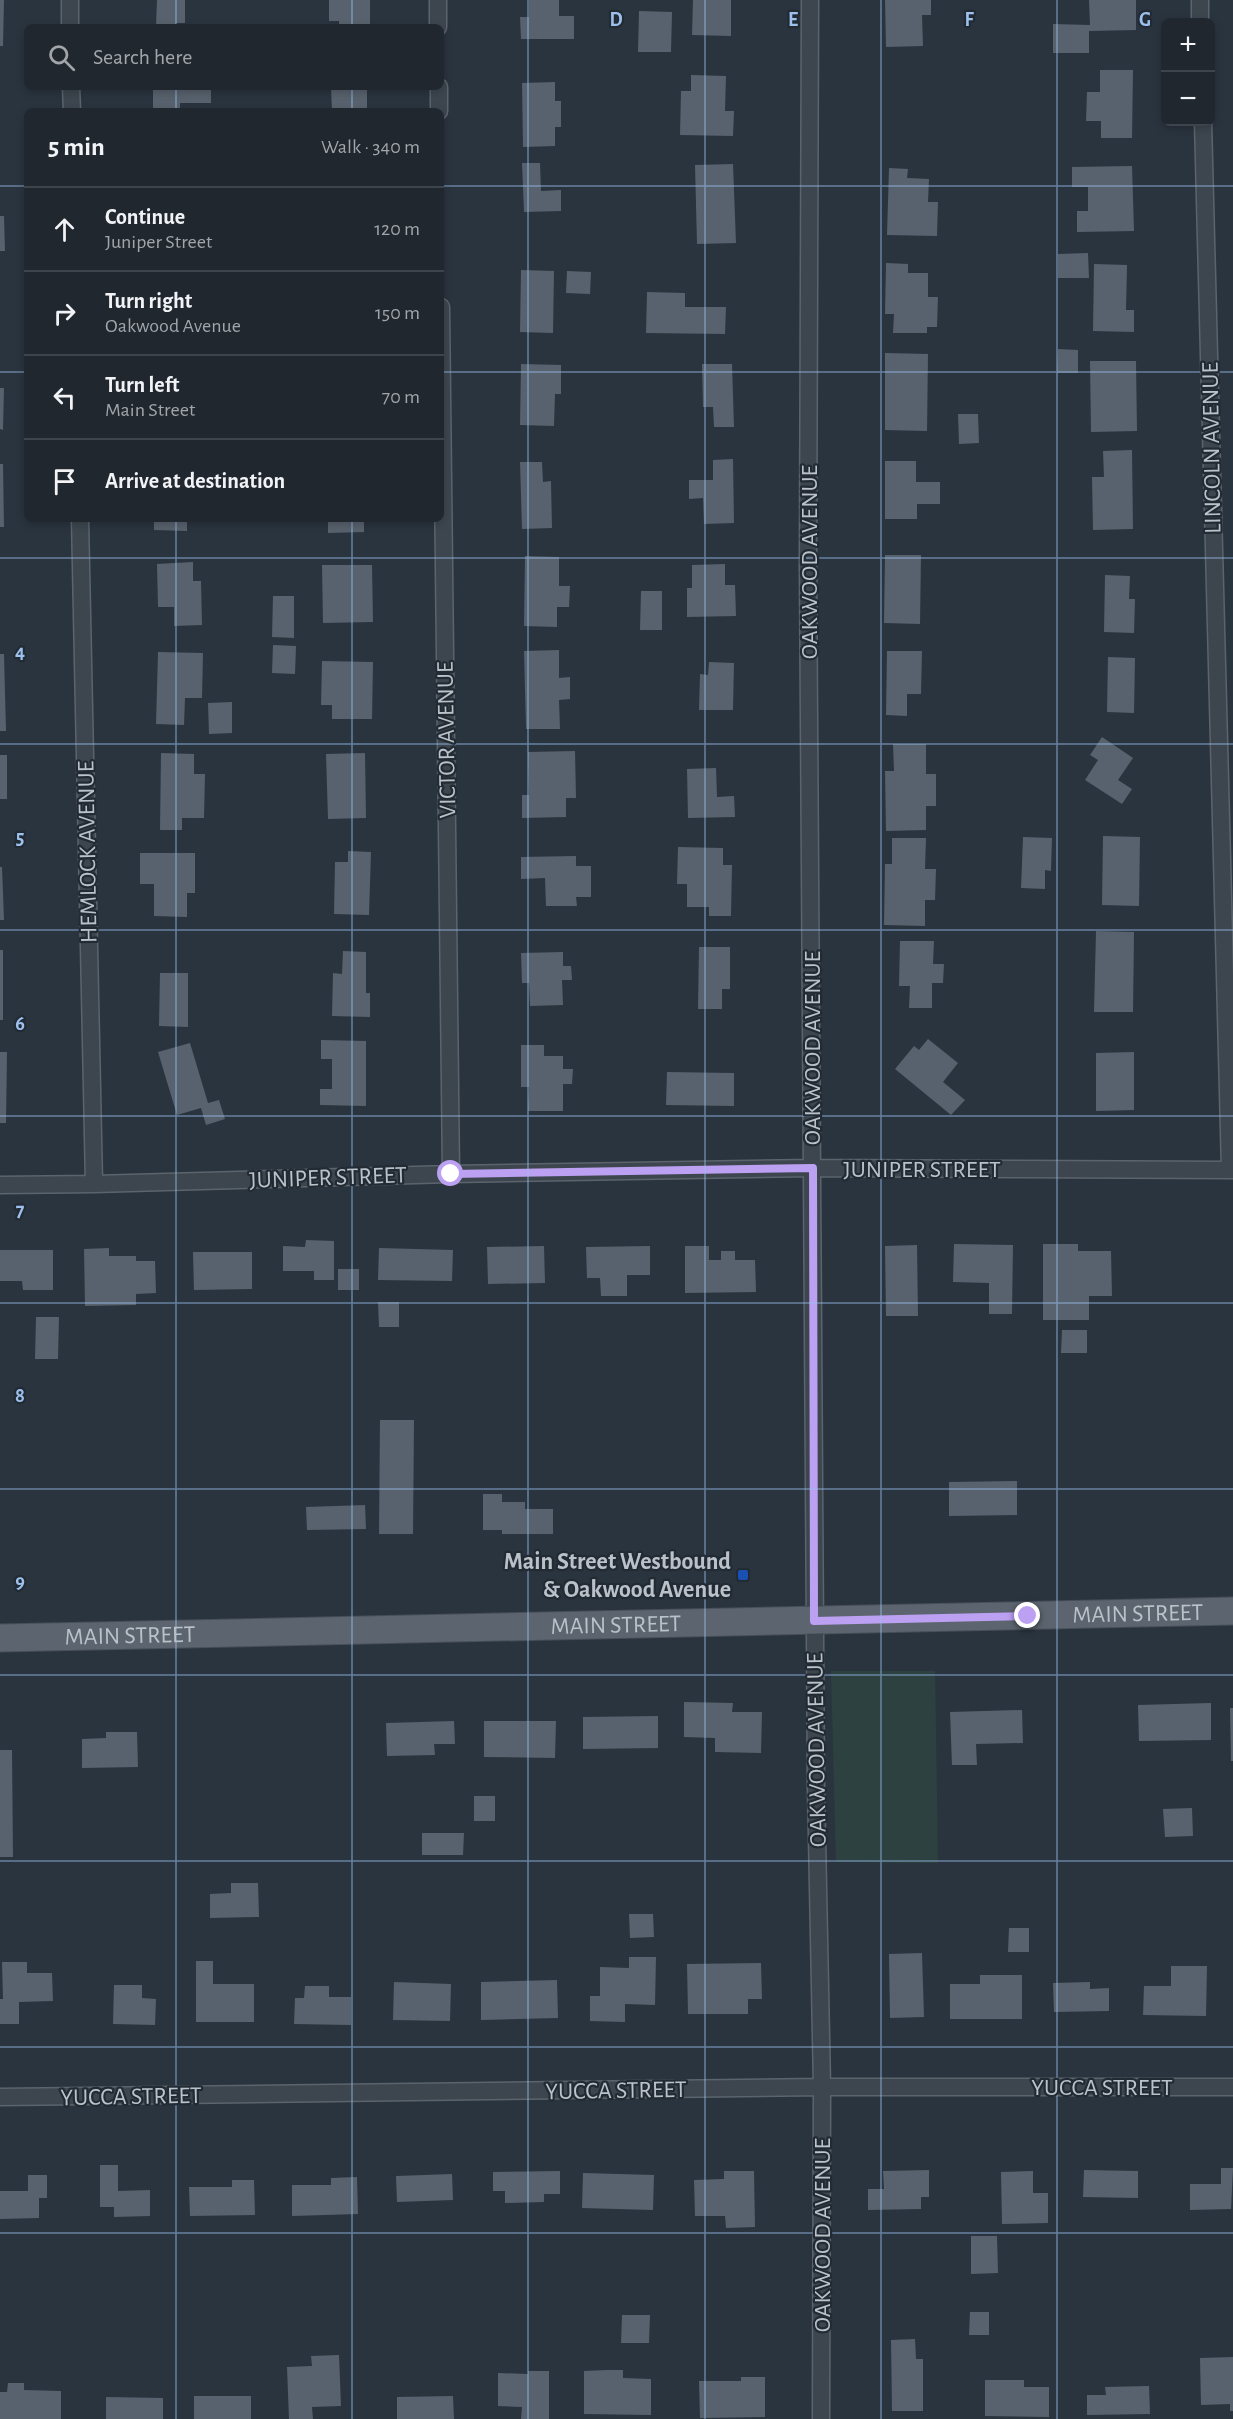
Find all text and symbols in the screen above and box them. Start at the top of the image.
text: D [609,10,623,30]
text: E [788,10,798,30]
text: F [964,10,974,30]
text: G [1139,10,1151,30]
map controls [1161,18,1215,126]
button: + [1161,18,1215,72]
search box [24,24,444,90]
icon: search [45,41,78,74]
text: Search here [93,46,192,68]
button: − [1161,72,1215,126]
text: 5 min [48,134,105,160]
text: Walk · 340 m [321,137,420,157]
text: Continue [105,206,185,228]
icon: ahead [48,213,81,246]
text: 120 m [374,219,420,239]
text: Juniper Street [105,232,212,252]
text: Turn right [105,290,192,312]
icon: right [48,297,81,330]
text: 150 m [375,303,420,323]
text: Oakwood Avenue [105,316,241,336]
street label: LINCOLN AVENUE [1198,361,1225,534]
text: Turn left [105,374,179,396]
icon: left [48,381,81,414]
text: 70 m [382,387,420,407]
text: Main Street [105,400,195,420]
street label: OAKWOOD AVENUE [798,464,822,659]
icon: arrive [48,465,81,498]
text: Arrive at destination [105,470,285,492]
text: 4 [15,642,25,662]
street label: VICTOR AVENUE [434,661,460,819]
street label: HEMLOCK AVENUE [74,760,102,943]
text: 5 [16,828,24,848]
street label: OAKWOOD AVENUE [801,950,825,1145]
text: 6 [15,1014,25,1034]
street label: JUNIPER STREET [843,1158,1001,1182]
route start [437,1160,463,1186]
street label: JUNIPER STREET [249,1163,407,1193]
text: 7 [16,1200,25,1220]
text: 8 [15,1386,25,1406]
place label: Main Street Westbound & Oakwood Avenue [504,1550,731,1602]
marker: Main Street Westbound & Oakwood Avenue [736,1568,750,1582]
text: 9 [15,1572,25,1592]
street label: MAIN STREET [1072,1601,1204,1628]
route end [1014,1602,1040,1628]
street label: MAIN STREET [550,1612,682,1639]
street label: MAIN STREET [64,1623,196,1650]
street label: OAKWOOD AVENUE [803,1652,831,1847]
street label: YUCCA STREET [1031,2076,1173,2100]
street label: YUCCA STREET [545,2078,687,2104]
street label: YUCCA STREET [60,2084,202,2110]
street label: OAKWOOD AVENUE [811,2137,835,2332]

